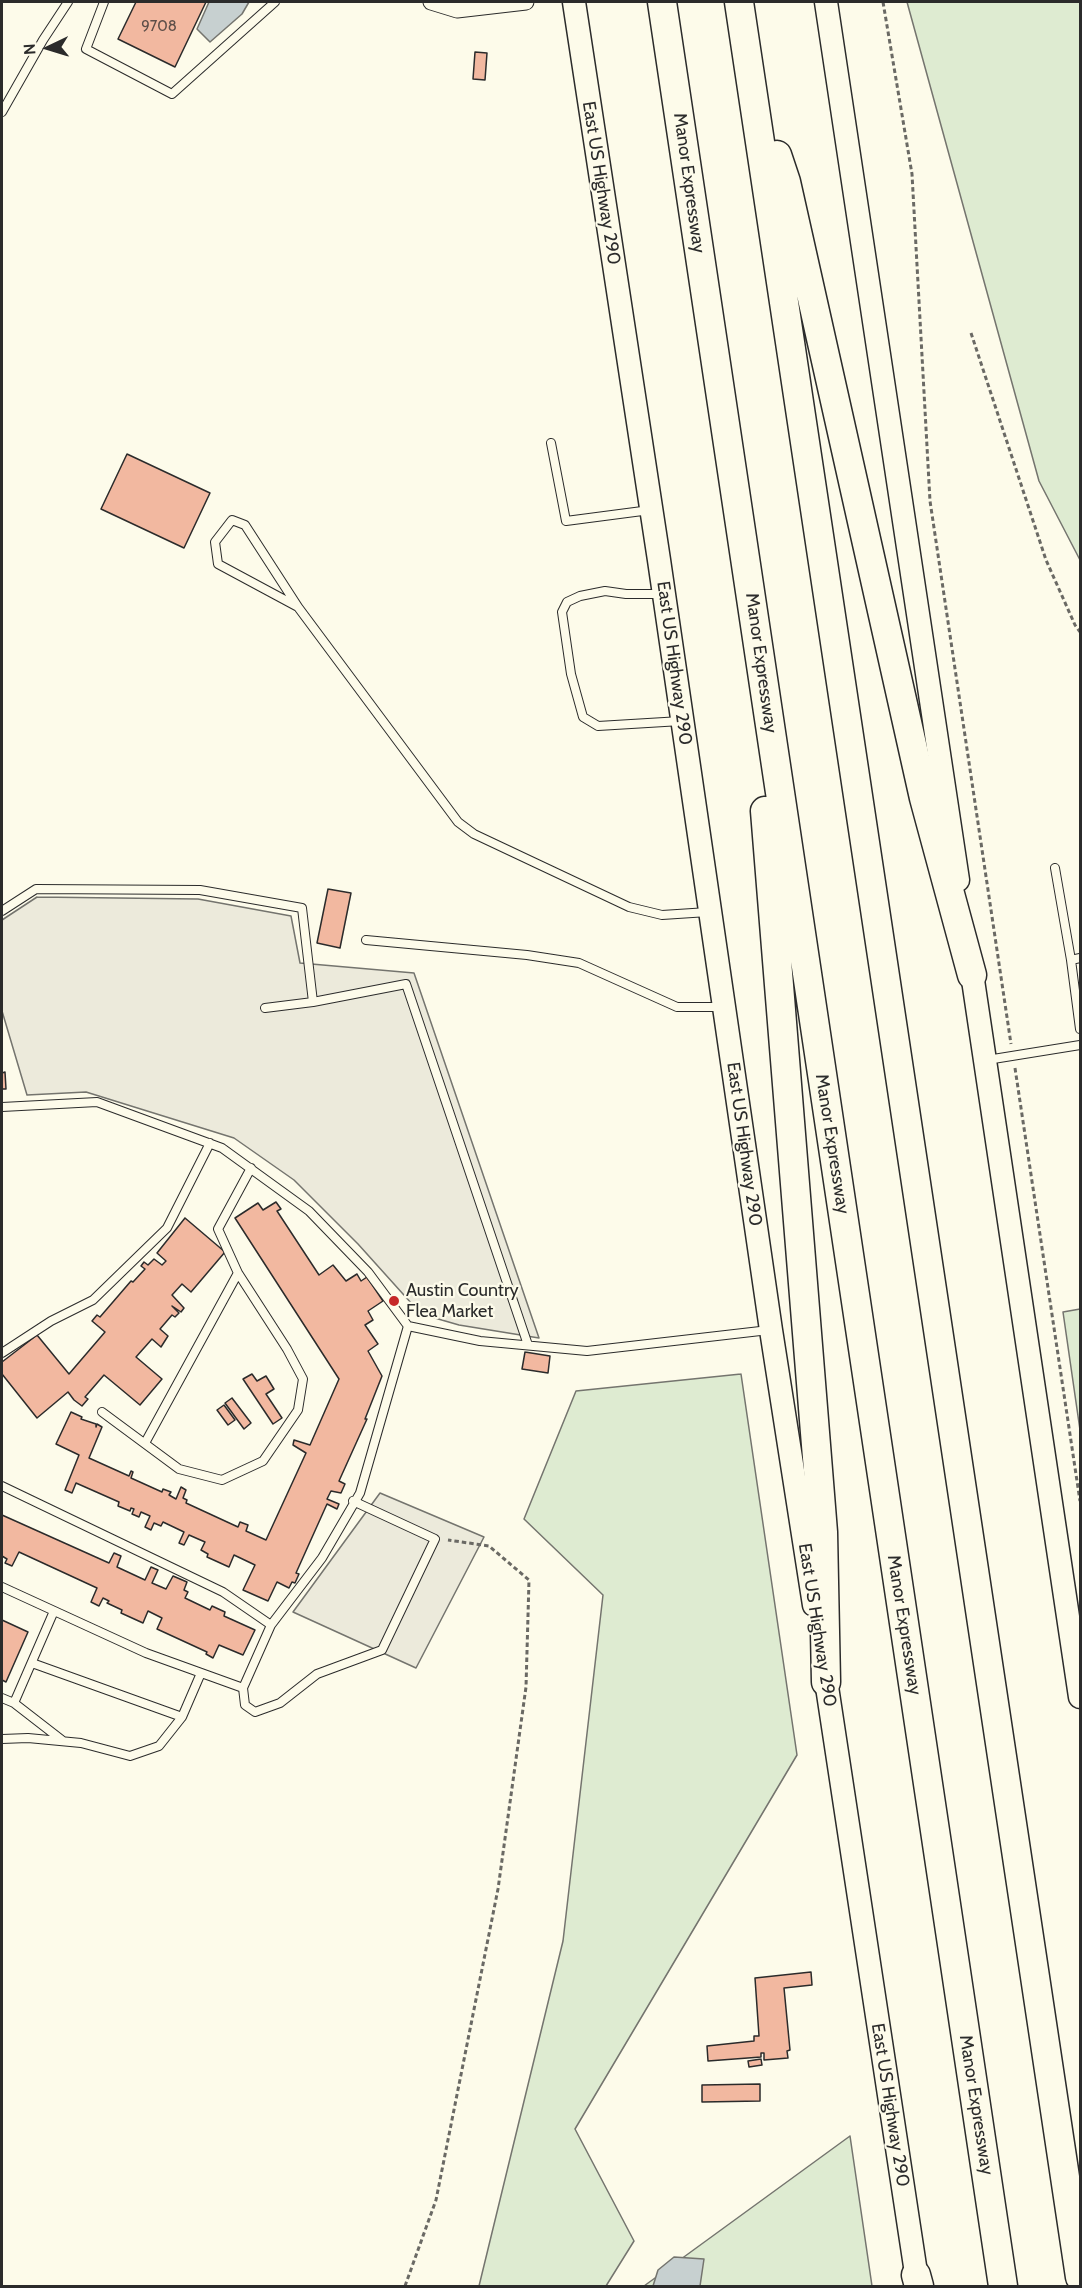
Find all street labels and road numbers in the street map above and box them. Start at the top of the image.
street label: East US Highway 290 [577,100,625,266]
street label: Manor Expressway [668,112,710,254]
street label: East US Highway 290 [652,580,696,746]
street label: Manor Expressway [740,592,782,734]
street label: East US Highway 290 [722,1061,766,1227]
street label: Manor Expressway [810,1073,854,1215]
street label: East US Highway 290 [793,1542,841,1708]
street label: Manor Expressway [882,1554,926,1696]
street label: East US Highway 290 [866,2022,914,2188]
street label: Manor Expressway [954,2034,998,2176]

